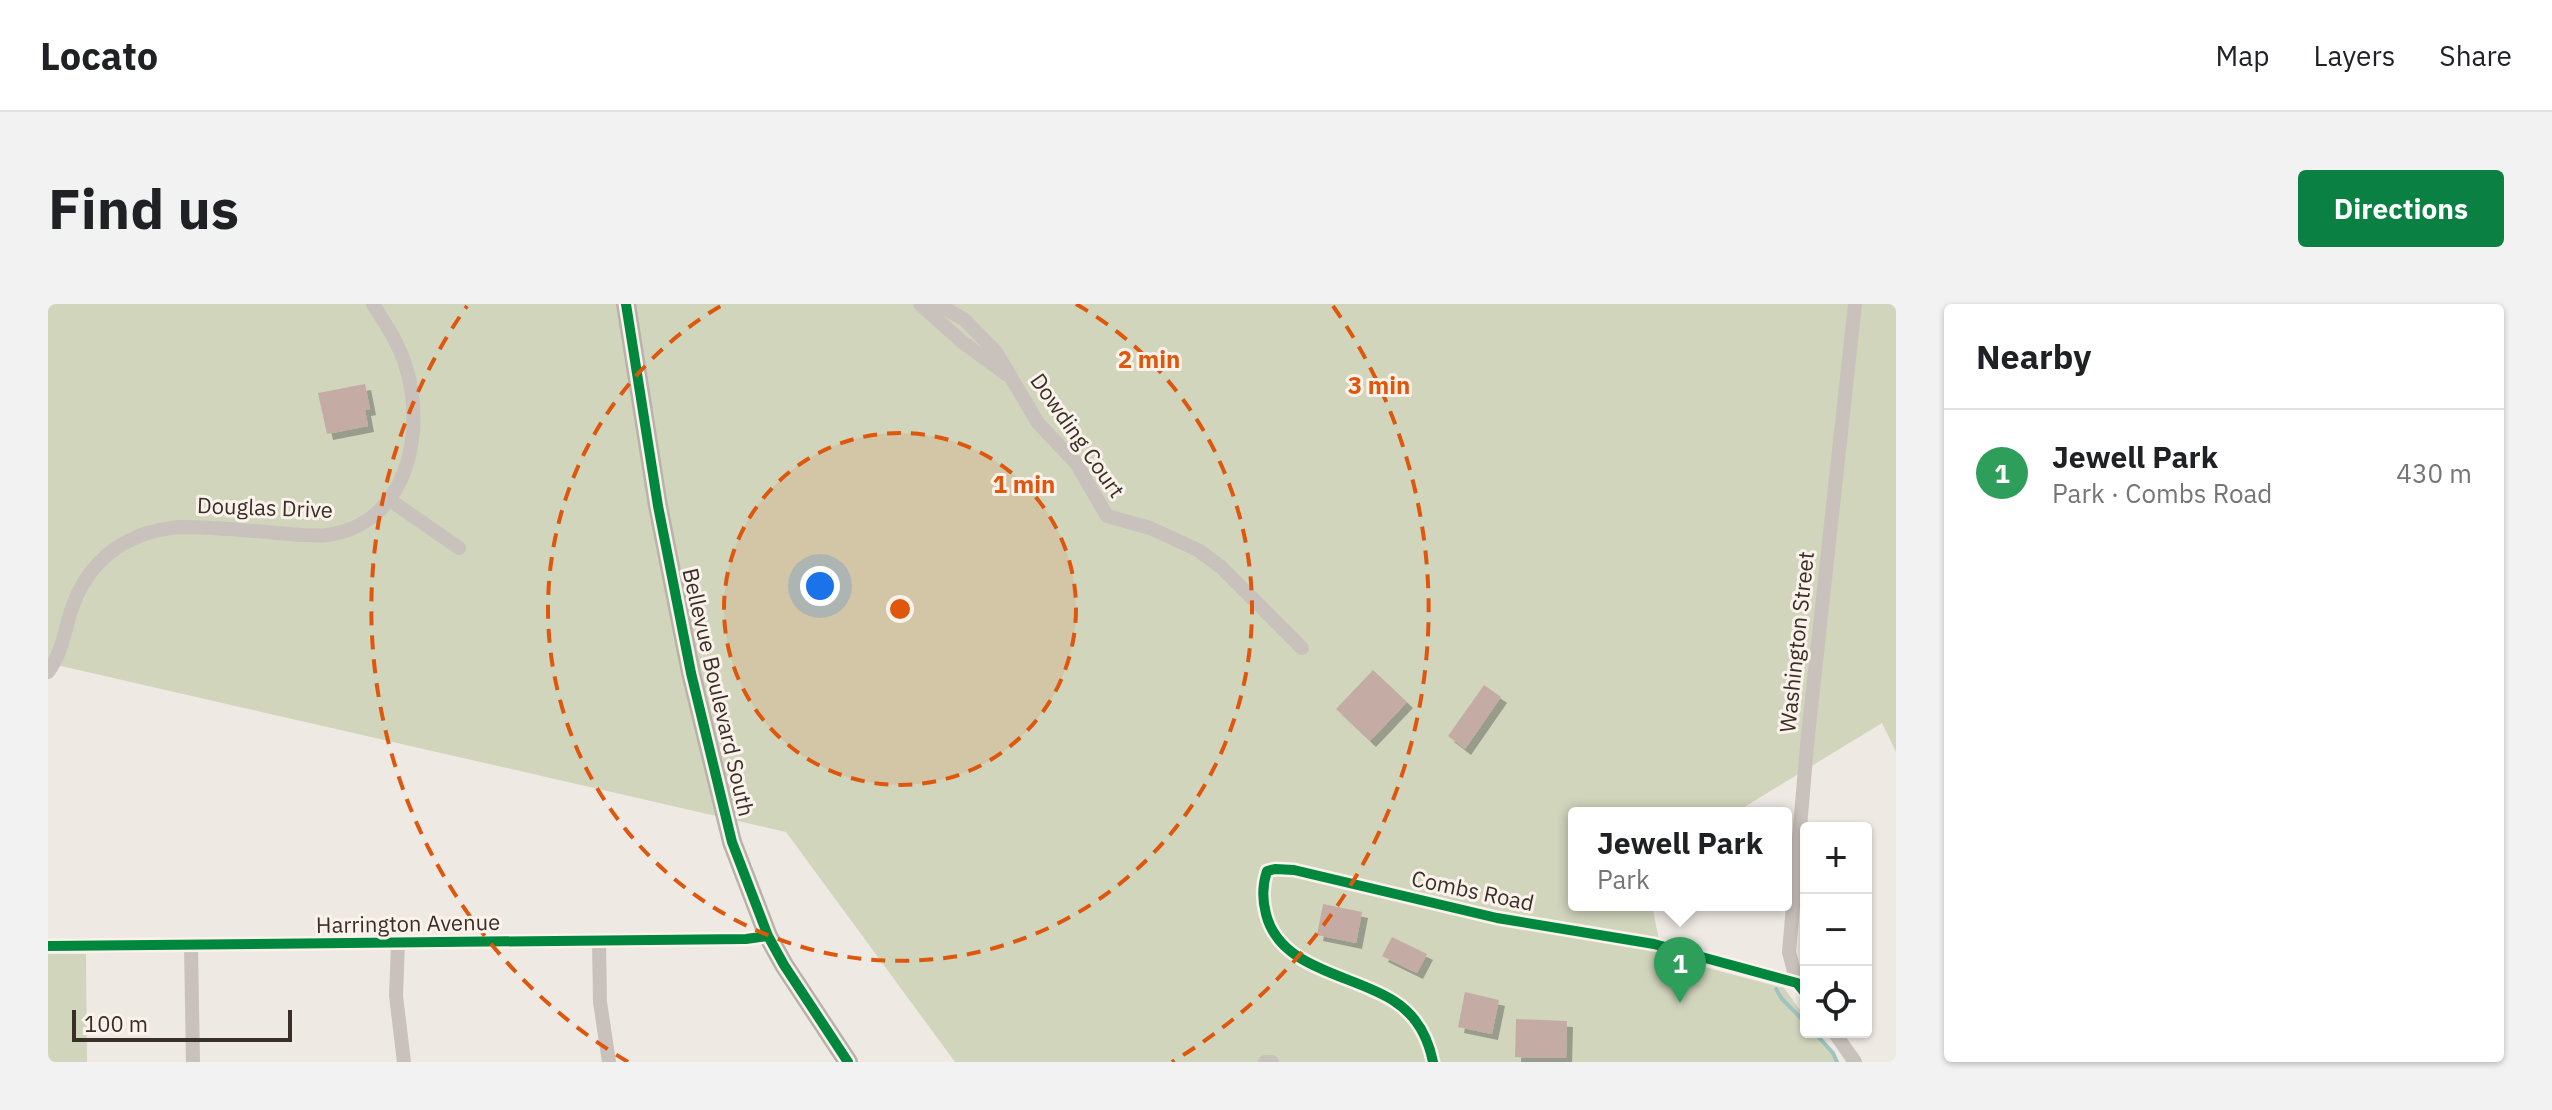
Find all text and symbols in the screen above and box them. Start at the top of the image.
text: Locato [40,31,158,80]
text: Map [2215,37,2269,74]
text: Layers [2313,37,2395,74]
text: Share [2439,37,2512,74]
button: Directions [2298,170,2504,247]
text: Find us [48,172,239,244]
text: Nearby [1976,334,2091,378]
text: 2 min [1118,343,1180,375]
street label: Dowding Court [1024,367,1132,503]
text: 3 min [1348,369,1410,401]
text: Jewell Park [2052,437,2218,476]
text: 1 [1994,456,2010,490]
text: 430 m [2396,456,2472,490]
text: 1 min [993,468,1055,500]
text: Park · Combs Road [2052,476,2272,510]
street label: Douglas Drive [197,490,333,524]
street label: Washington Street [1772,550,1820,734]
street label: Bellevue Boulevard South [676,565,762,819]
your location [800,566,840,606]
centre of rings [886,595,914,623]
popup [1568,807,1792,911]
map controls [1800,822,1872,1038]
button: + [1800,822,1872,894]
text: Jewell Park [1597,823,1763,862]
text: Park [1597,862,1650,896]
street label: Combs Road [1409,863,1537,917]
button: − [1800,894,1872,966]
street label: Harrington Avenue [316,907,500,939]
pin: 1 [1654,937,1706,1003]
button: locate [1800,966,1872,1038]
scale bar [72,1006,292,1042]
text: 100 m [84,1009,148,1038]

